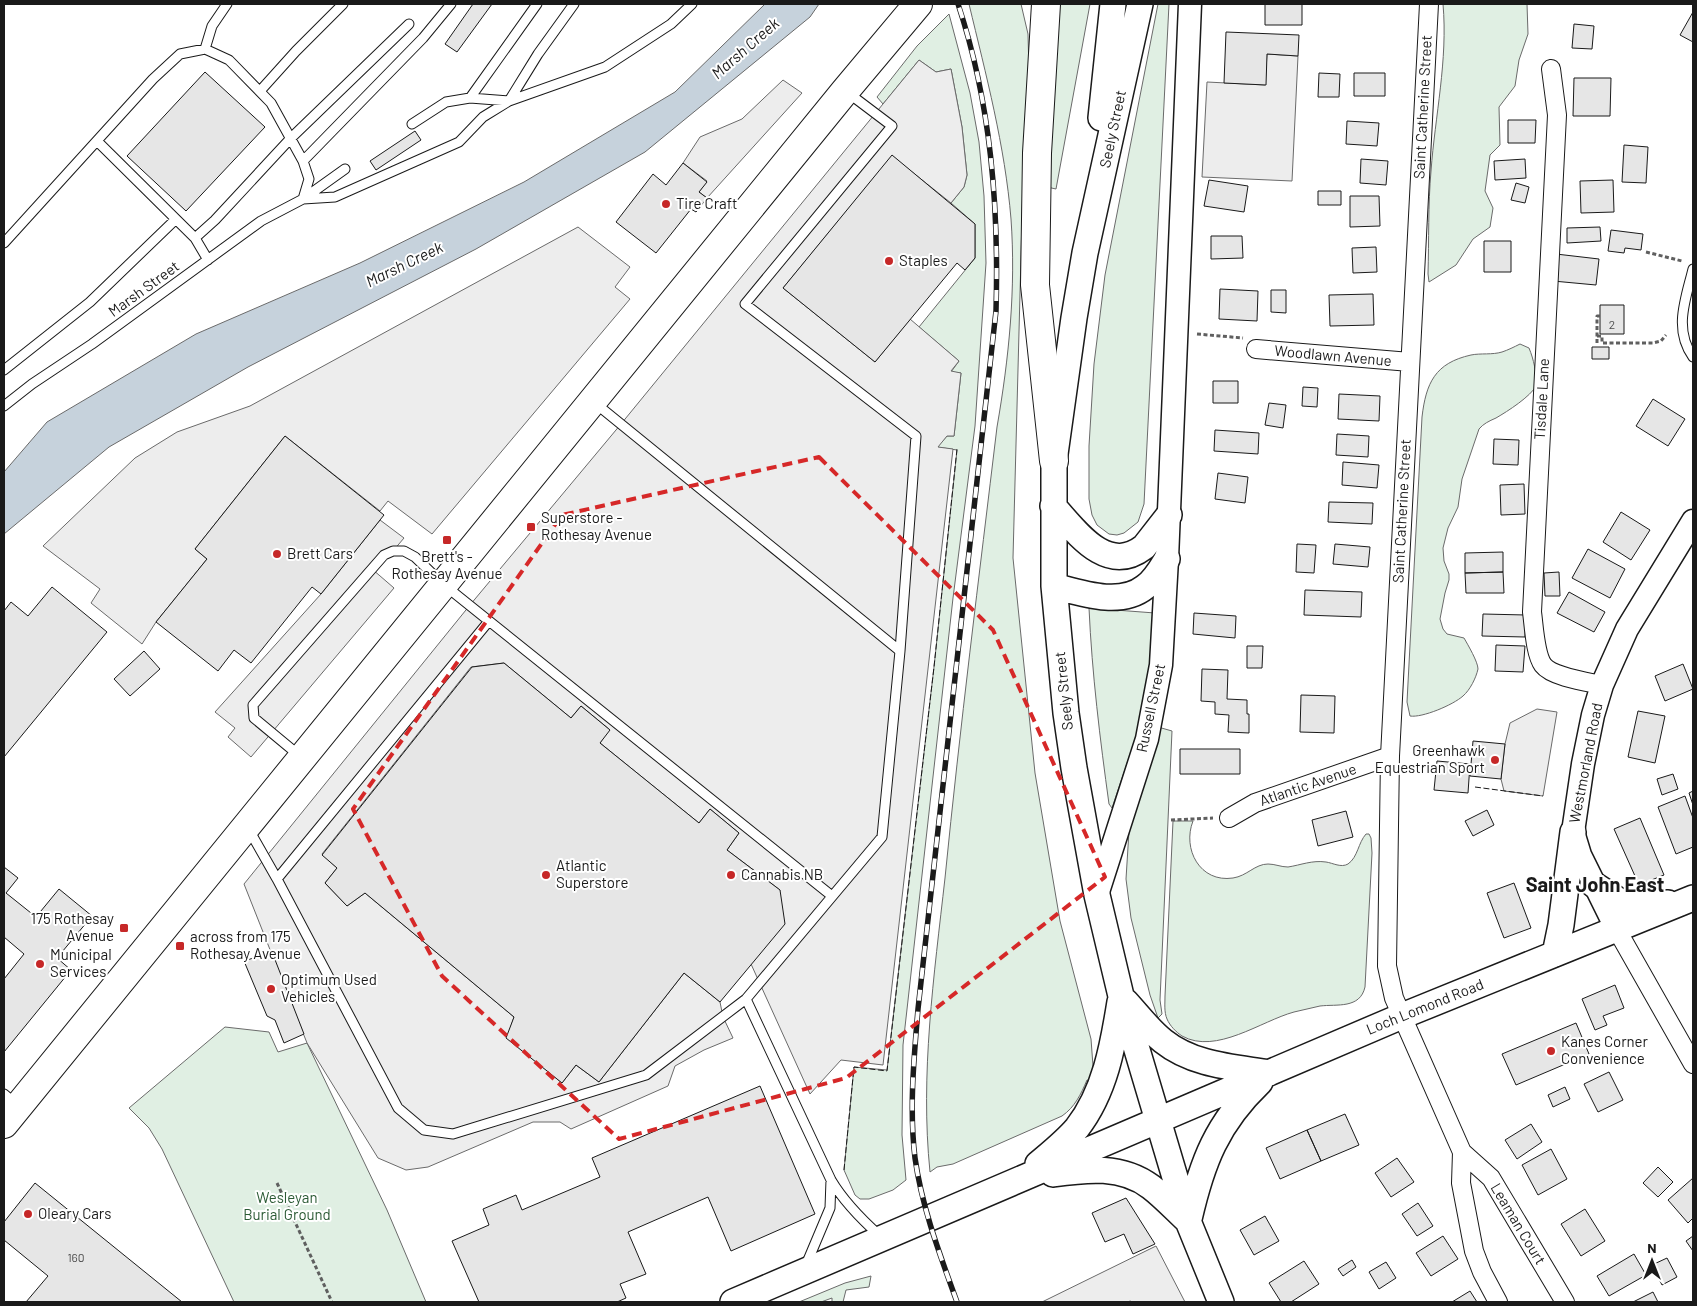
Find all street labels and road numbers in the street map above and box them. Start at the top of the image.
street label: Saint Catherine Street [1409,35,1435,179]
street label: Seely Street [1095,88,1129,169]
street label: Marsh Street [105,256,182,320]
street label: Woodlawn Avenue [1274,341,1392,369]
street label: Tisdale Lane [1530,358,1552,440]
street label: Saint Catherine Street [1388,439,1414,583]
street label: Seely Street [1050,651,1076,731]
street label: Russell Street [1132,662,1168,754]
street label: Westmorland Road [1565,701,1606,825]
street label: Atlantic Avenue [1257,759,1359,809]
street label: Loch Lomond Road [1363,974,1486,1038]
street label: Leaman Court [1488,1180,1550,1267]

